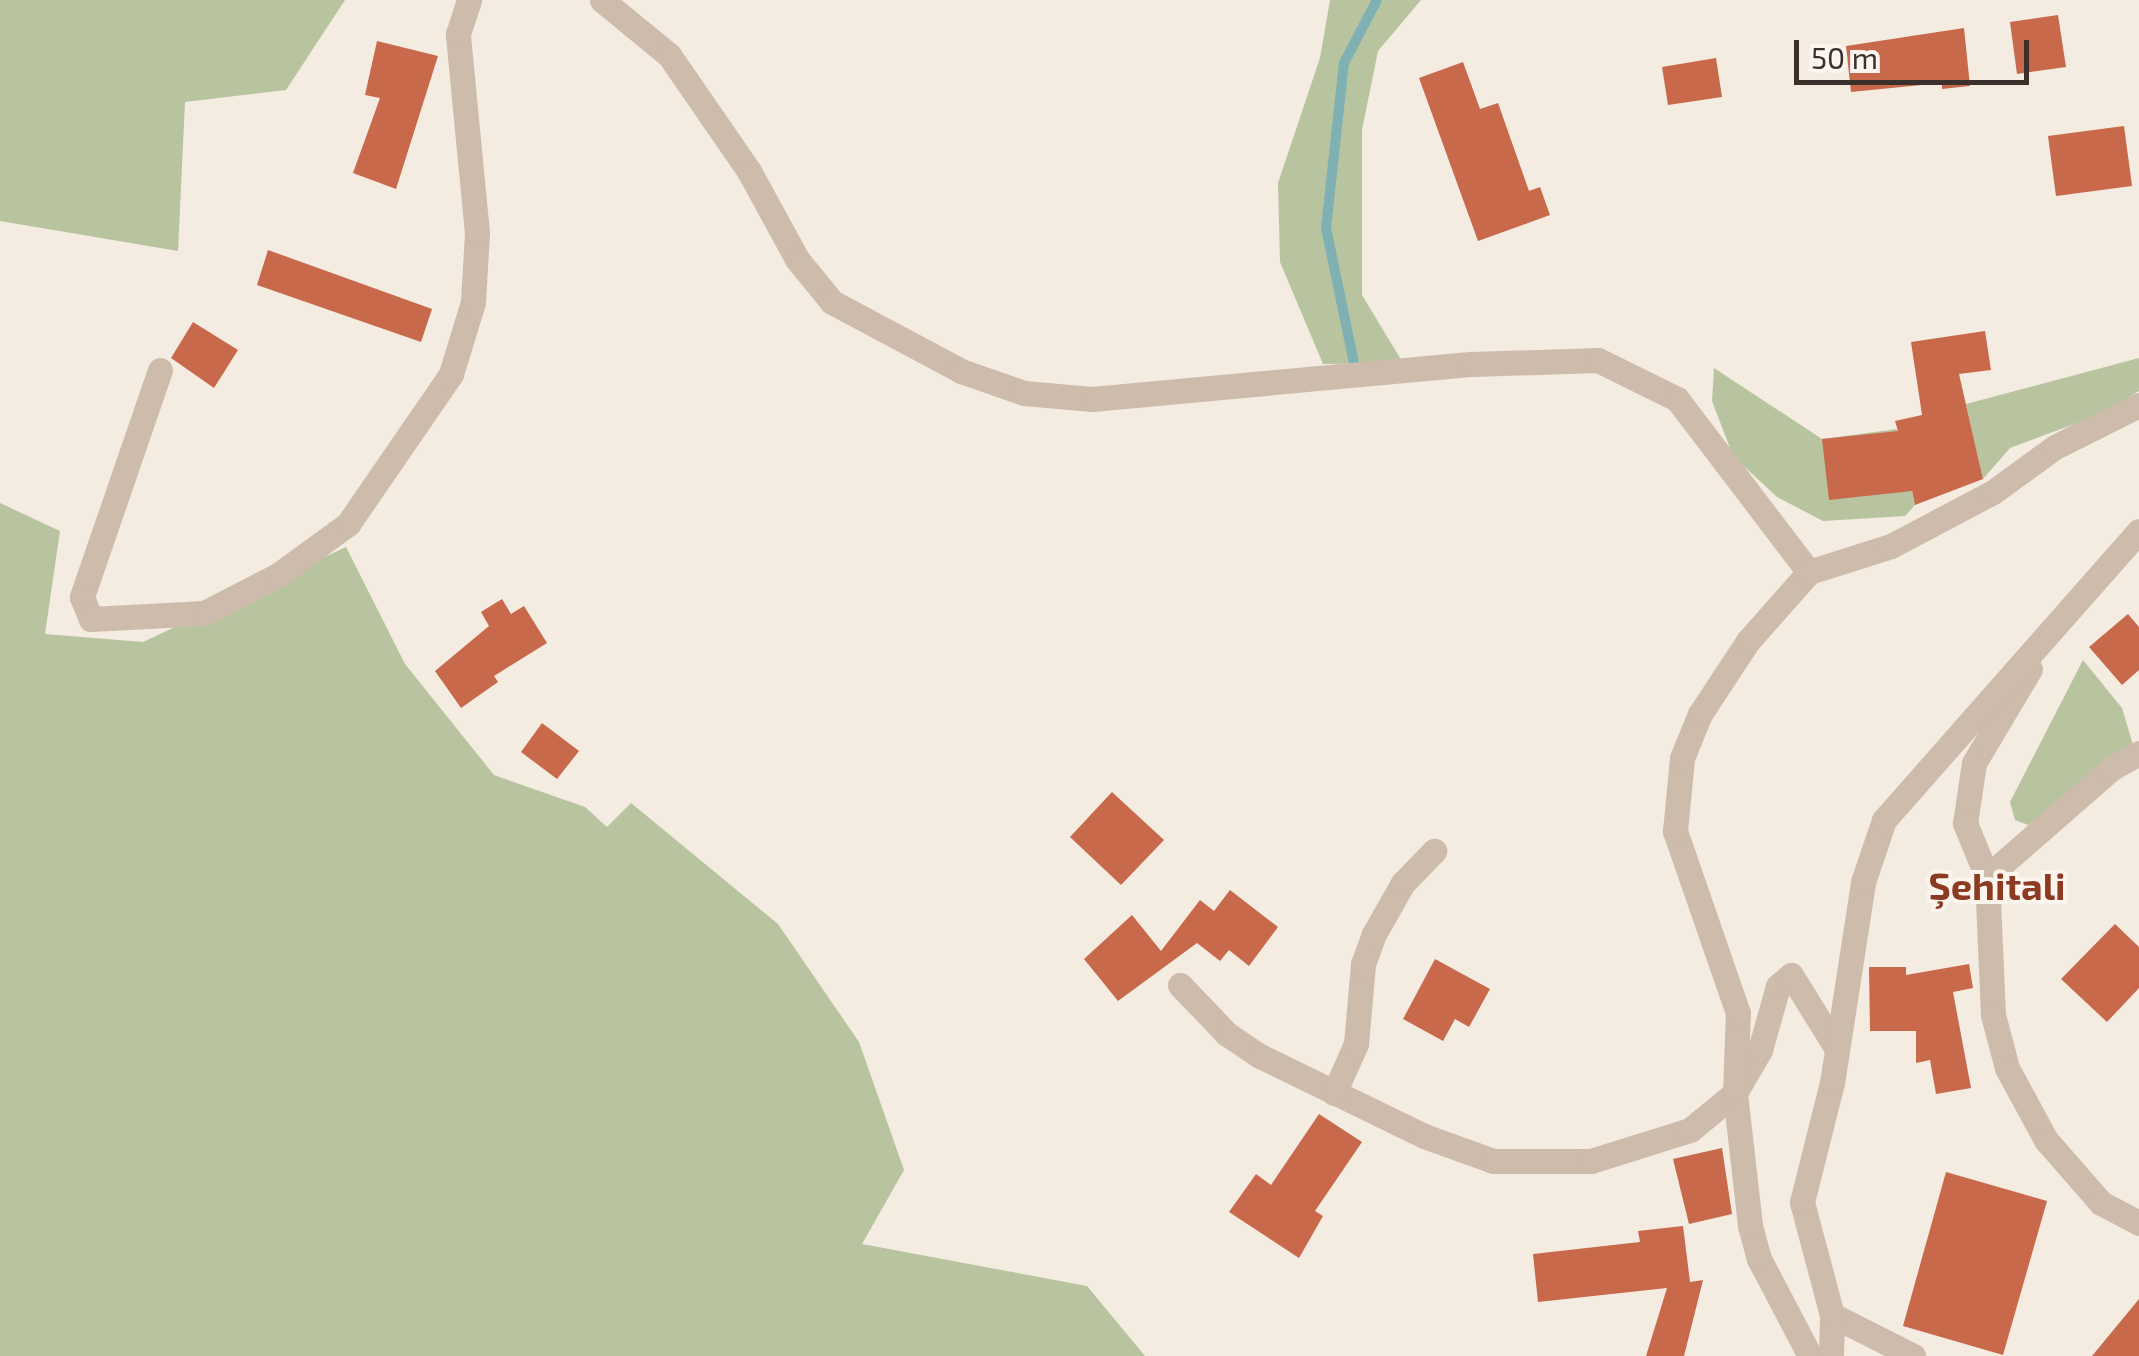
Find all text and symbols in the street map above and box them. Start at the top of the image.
scale bar [1799,20,2034,82]
text: 50 m [1811,39,1878,75]
district label: Şehitali [1928,863,2066,909]

